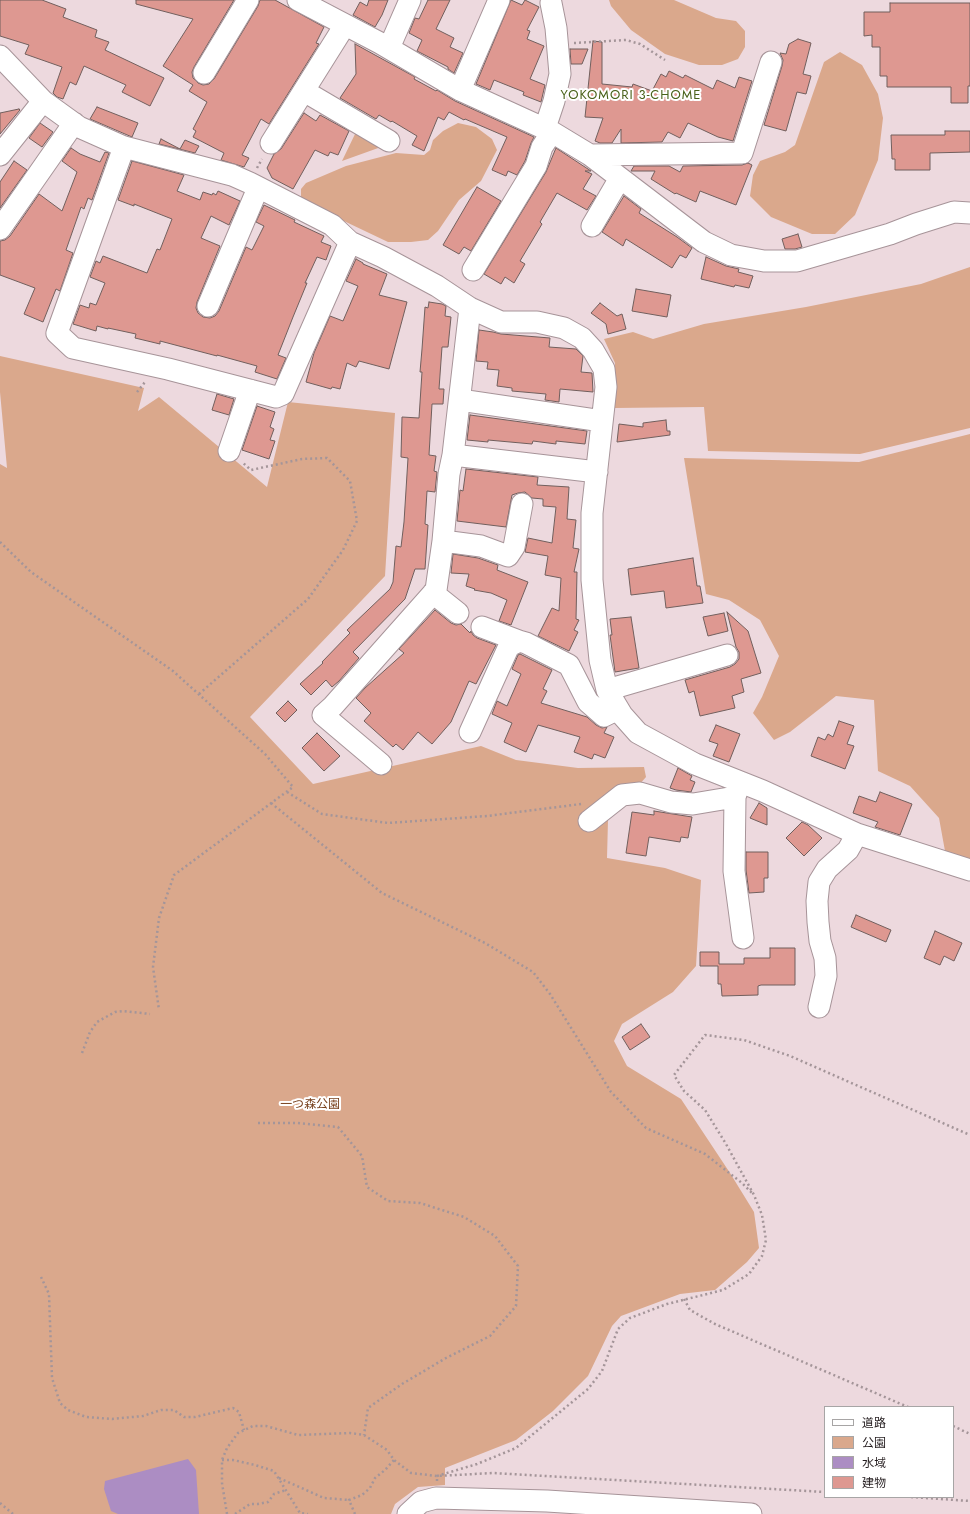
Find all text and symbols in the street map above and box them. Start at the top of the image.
district label: YOKOMORI 3-CHOME [560,88,702,104]
park label: 一つ森公園 [280,1098,340,1112]
legend [824,1406,954,1498]
text: 道路 [862,1414,886,1432]
text: 公園 [862,1434,886,1452]
text: 水域 [862,1454,886,1472]
text: 建物 [862,1474,886,1492]

